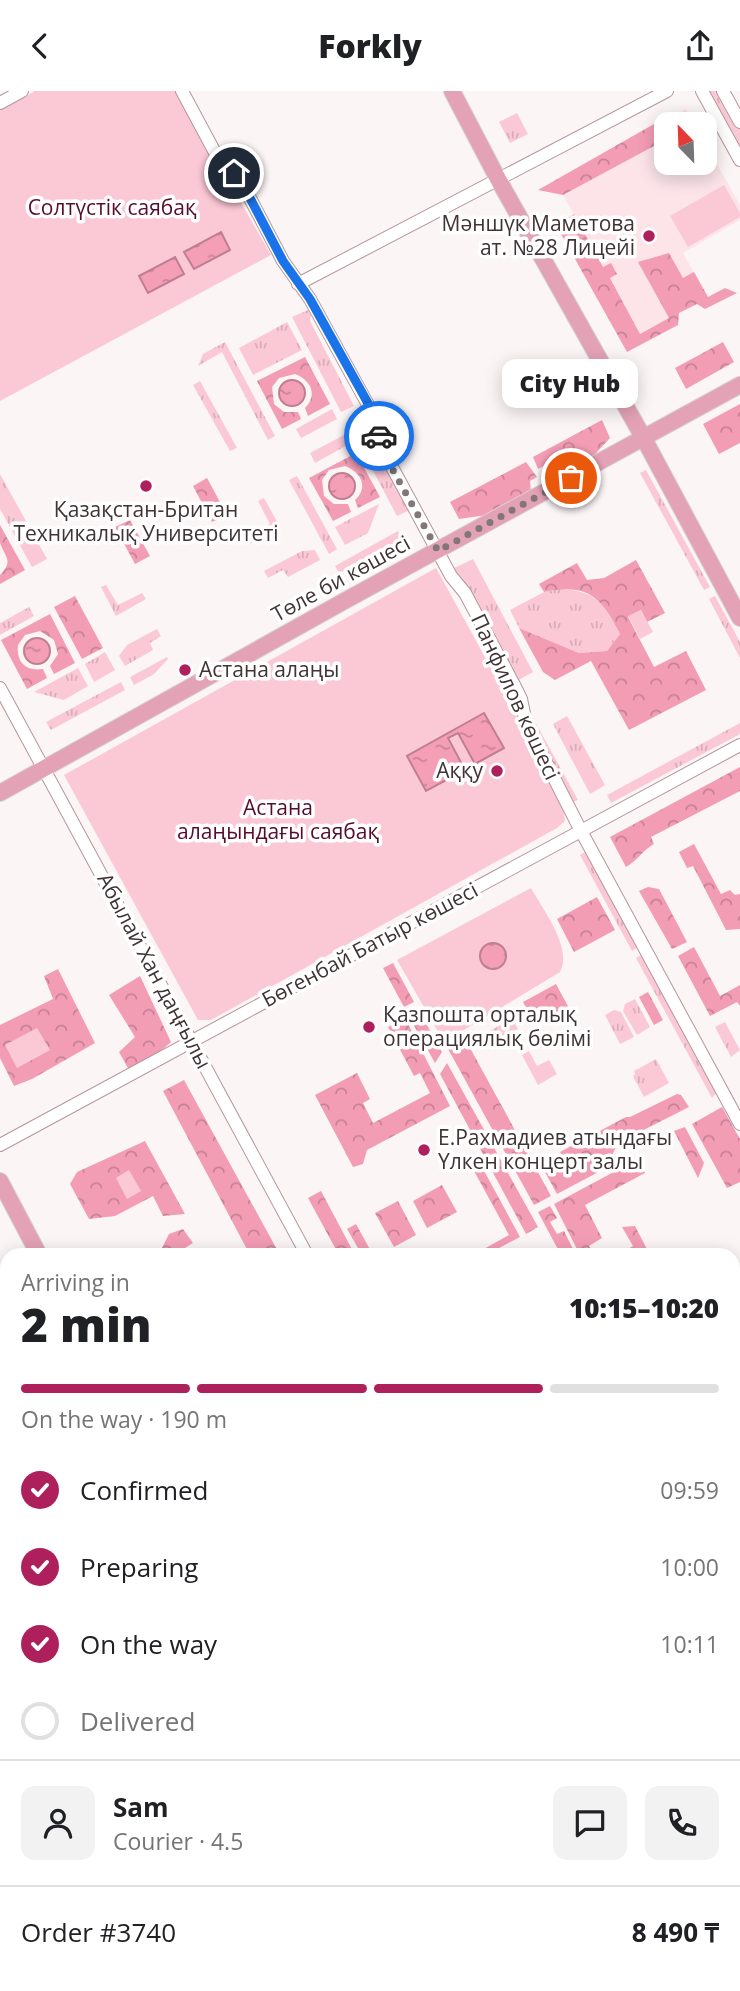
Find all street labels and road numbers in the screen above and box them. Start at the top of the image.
street label: Төле би көшесі [266,529,415,628]
street label: Панфилов көшесі [465,609,567,784]
street label: Абылай Хан даңғылы [91,868,218,1073]
street label: Бөгенбай Батыр көшесі [257,875,482,1013]

